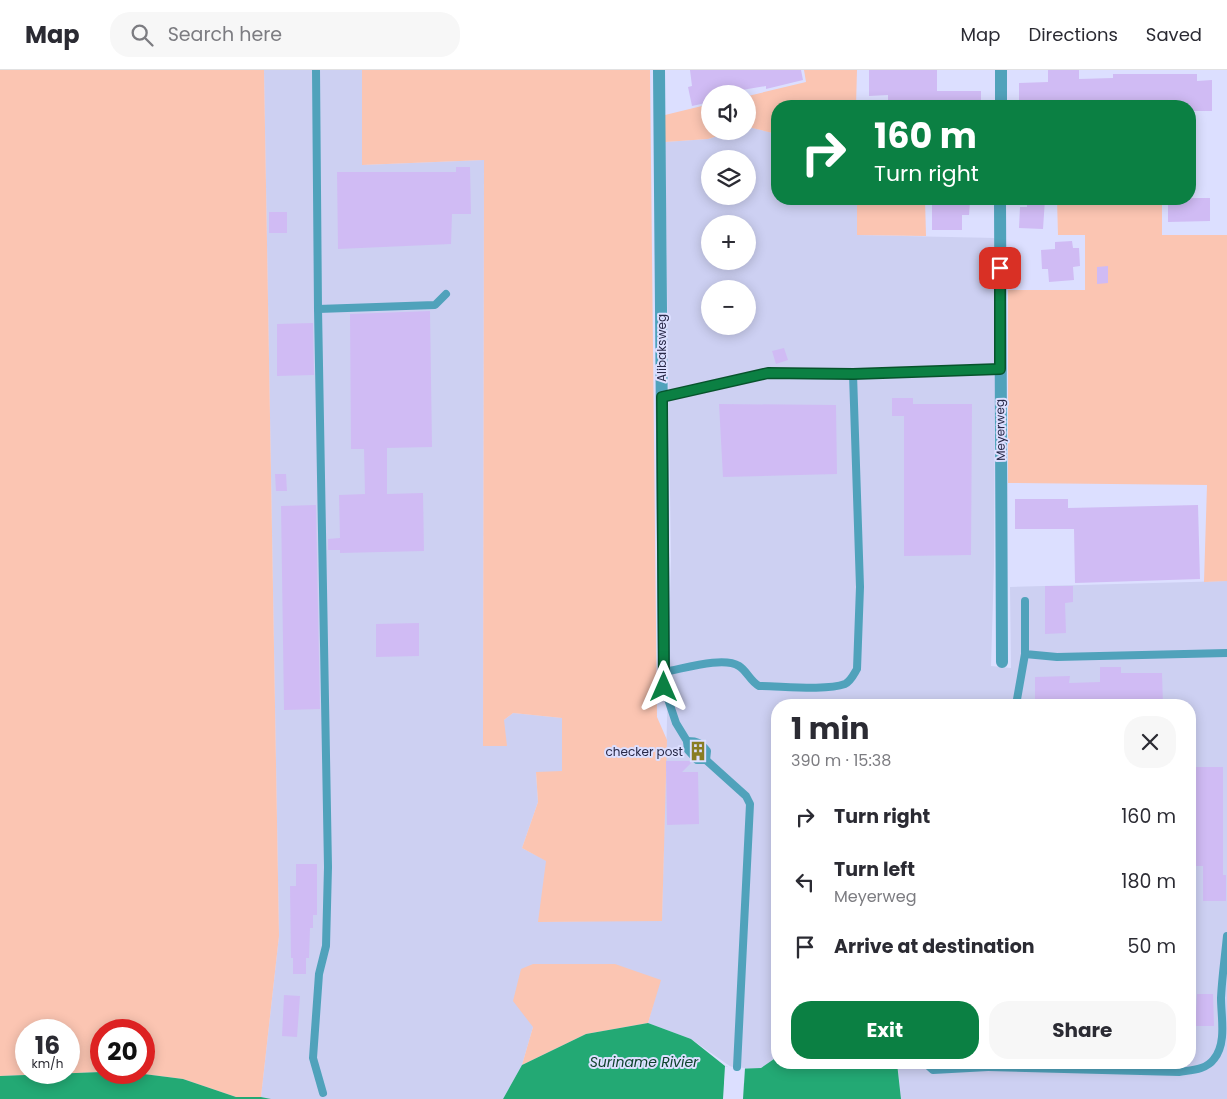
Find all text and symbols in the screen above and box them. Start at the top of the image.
search box [110,12,460,57]
text: Map [25,18,80,51]
icon: search [128,21,156,49]
text: Search here [168,21,282,48]
text: Map [961,22,1000,47]
text: Directions [1028,22,1118,47]
text: Saved [1146,22,1202,47]
map controls [701,85,756,335]
button: sound [701,85,756,140]
text: 160 m [874,111,977,160]
icon: right [791,120,856,185]
button: layers [701,150,756,205]
text: Turn right [874,158,979,189]
button: + [701,215,756,270]
pin [979,247,1021,289]
icon: arrive [986,254,1014,282]
button: − [701,280,756,335]
street label: Alibaksweg [653,314,670,382]
street label: Meyerweg [991,399,1009,461]
position arrow [637,660,689,712]
text: 1 min [791,707,869,750]
button: close [1124,716,1176,768]
building icon: checker post [687,740,709,762]
place label: checker post [606,743,683,760]
text: 390 m · 15:38 [791,749,891,772]
icon: right [791,803,819,831]
text: Turn right [834,803,930,830]
text: 160 m [1121,803,1176,830]
text: Turn left [834,856,915,883]
icon: left [791,868,819,896]
text: 180 m [1121,868,1176,895]
text: Meyerweg [834,885,916,908]
icon: arrive [791,933,819,961]
text: Arrive at destination [834,933,1035,960]
text: 50 m [1127,933,1176,960]
button: Exit [791,1001,979,1059]
button: Share [989,1001,1176,1059]
speed limit sign: 20 [90,1019,155,1084]
text: 16 [35,1028,60,1063]
water label: Suriname Rivier [590,1052,699,1072]
text: km/h [32,1055,63,1072]

